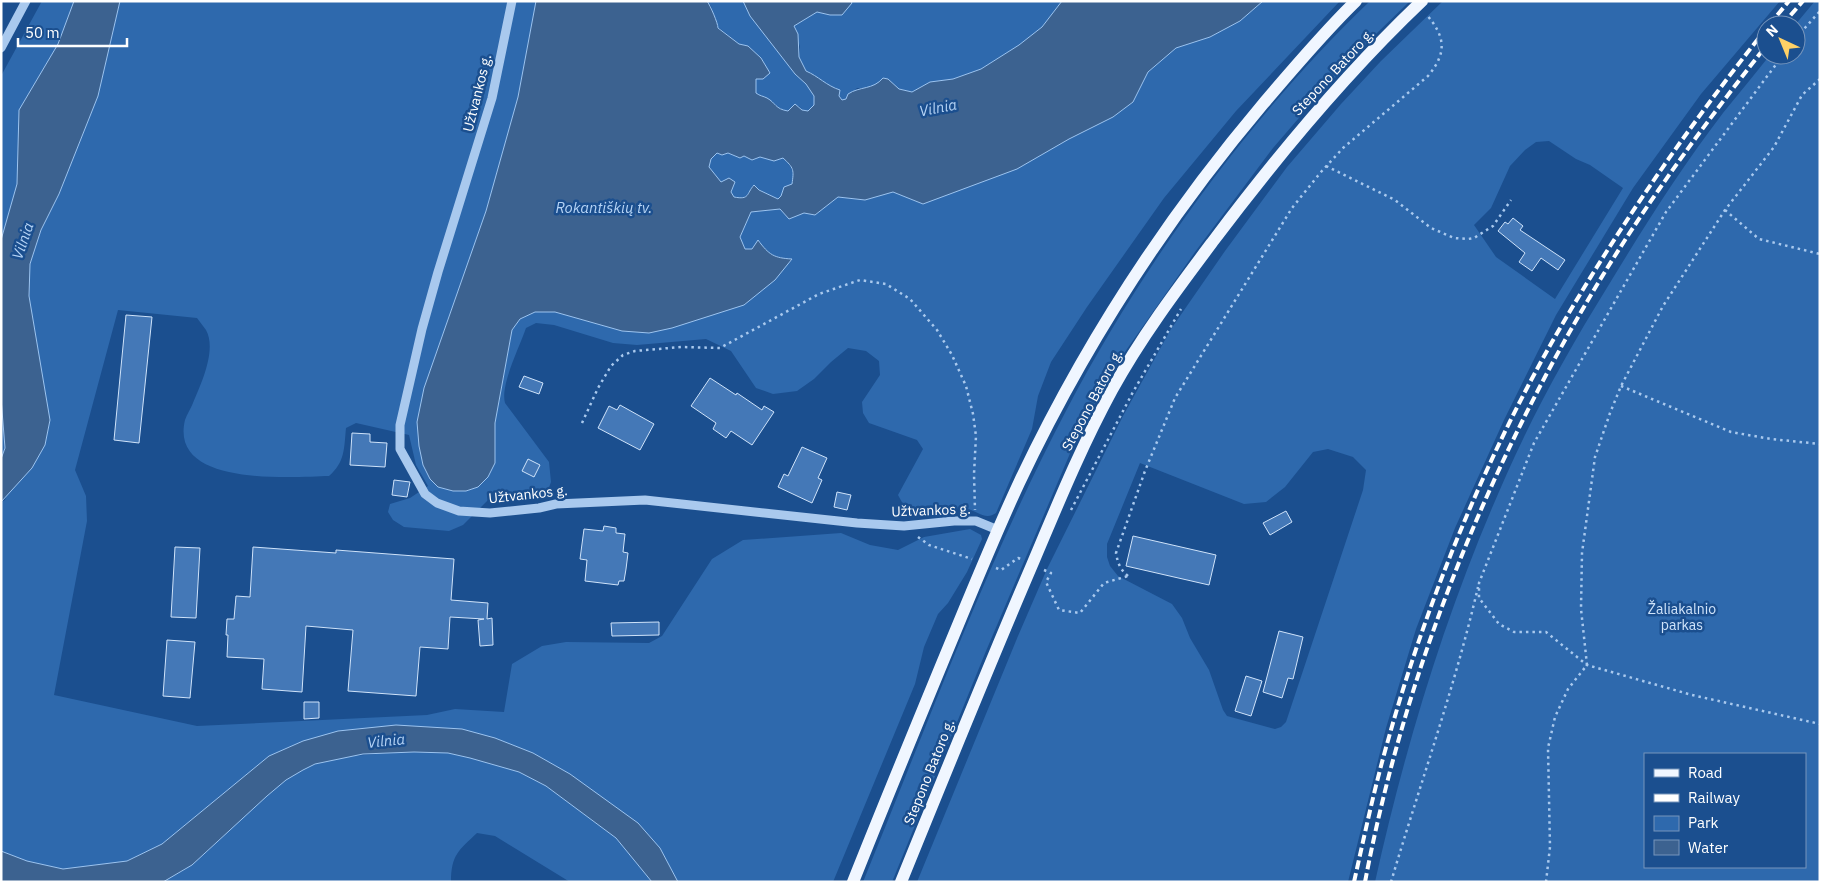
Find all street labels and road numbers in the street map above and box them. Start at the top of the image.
street label: Stepono Batoro g. [1288,25,1378,119]
street label: Užtvankos g. [459,52,495,134]
street label: Stepono Batoro g. [1058,346,1126,454]
street label: Užtvankos g. [487,481,569,507]
street label: Užtvankos g. [891,500,971,520]
street label: Stepono Batoro g. [900,716,958,828]

